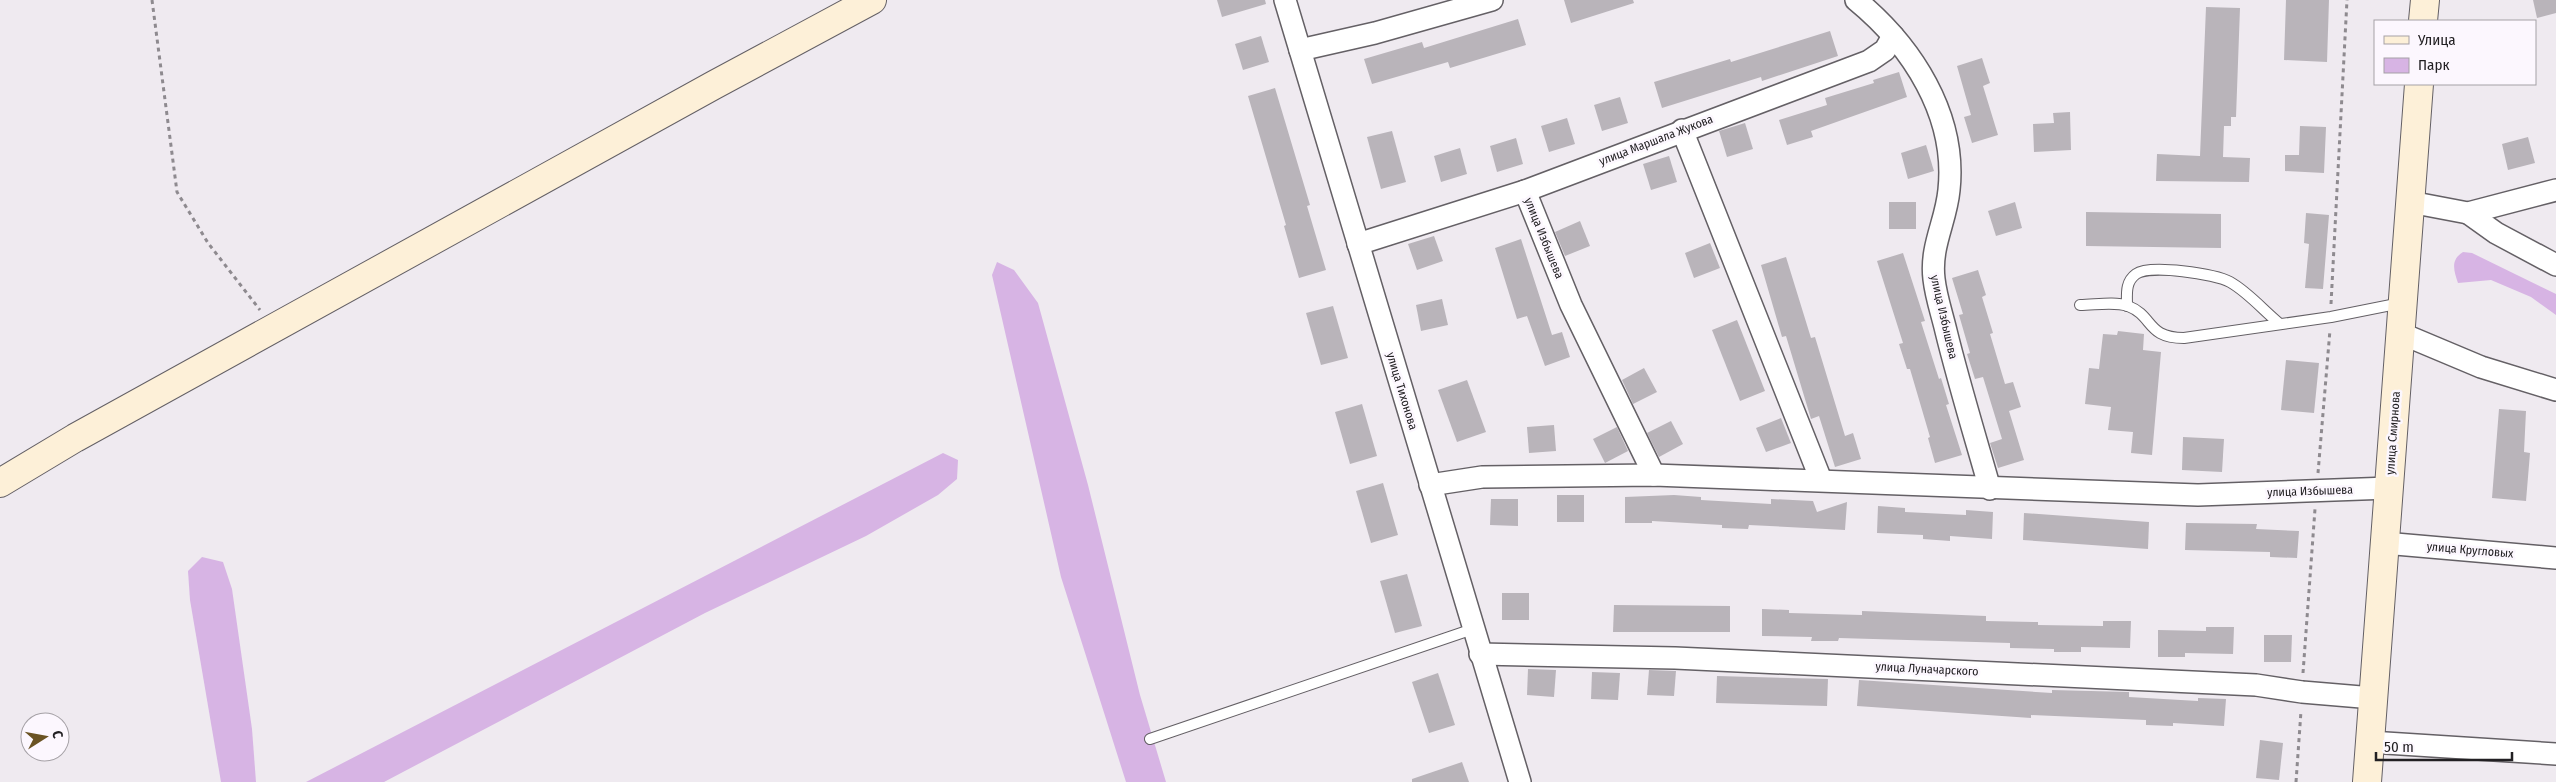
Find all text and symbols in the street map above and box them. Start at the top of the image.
legend [2374,20,2536,85]
text: Улица [2417,31,2456,49]
text: Парк [2418,56,2449,74]
street label: улица Маршала Жукова [1597,112,1715,168]
street label: улица Избышева [1521,196,1567,281]
street label: улица Избышева [1928,274,1961,361]
street label: улица Тихонова [1384,350,1420,432]
street label: улица Смирнова [2383,391,2403,475]
street label: улица Избышева [2267,482,2353,499]
street label: улица Кругловых [2426,539,2515,561]
street label: улица Луначарского [1875,659,1979,679]
north arrow [20,712,70,762]
text: С [48,729,66,740]
scale bar [2376,730,2512,762]
text: 50 m [2384,738,2414,756]

